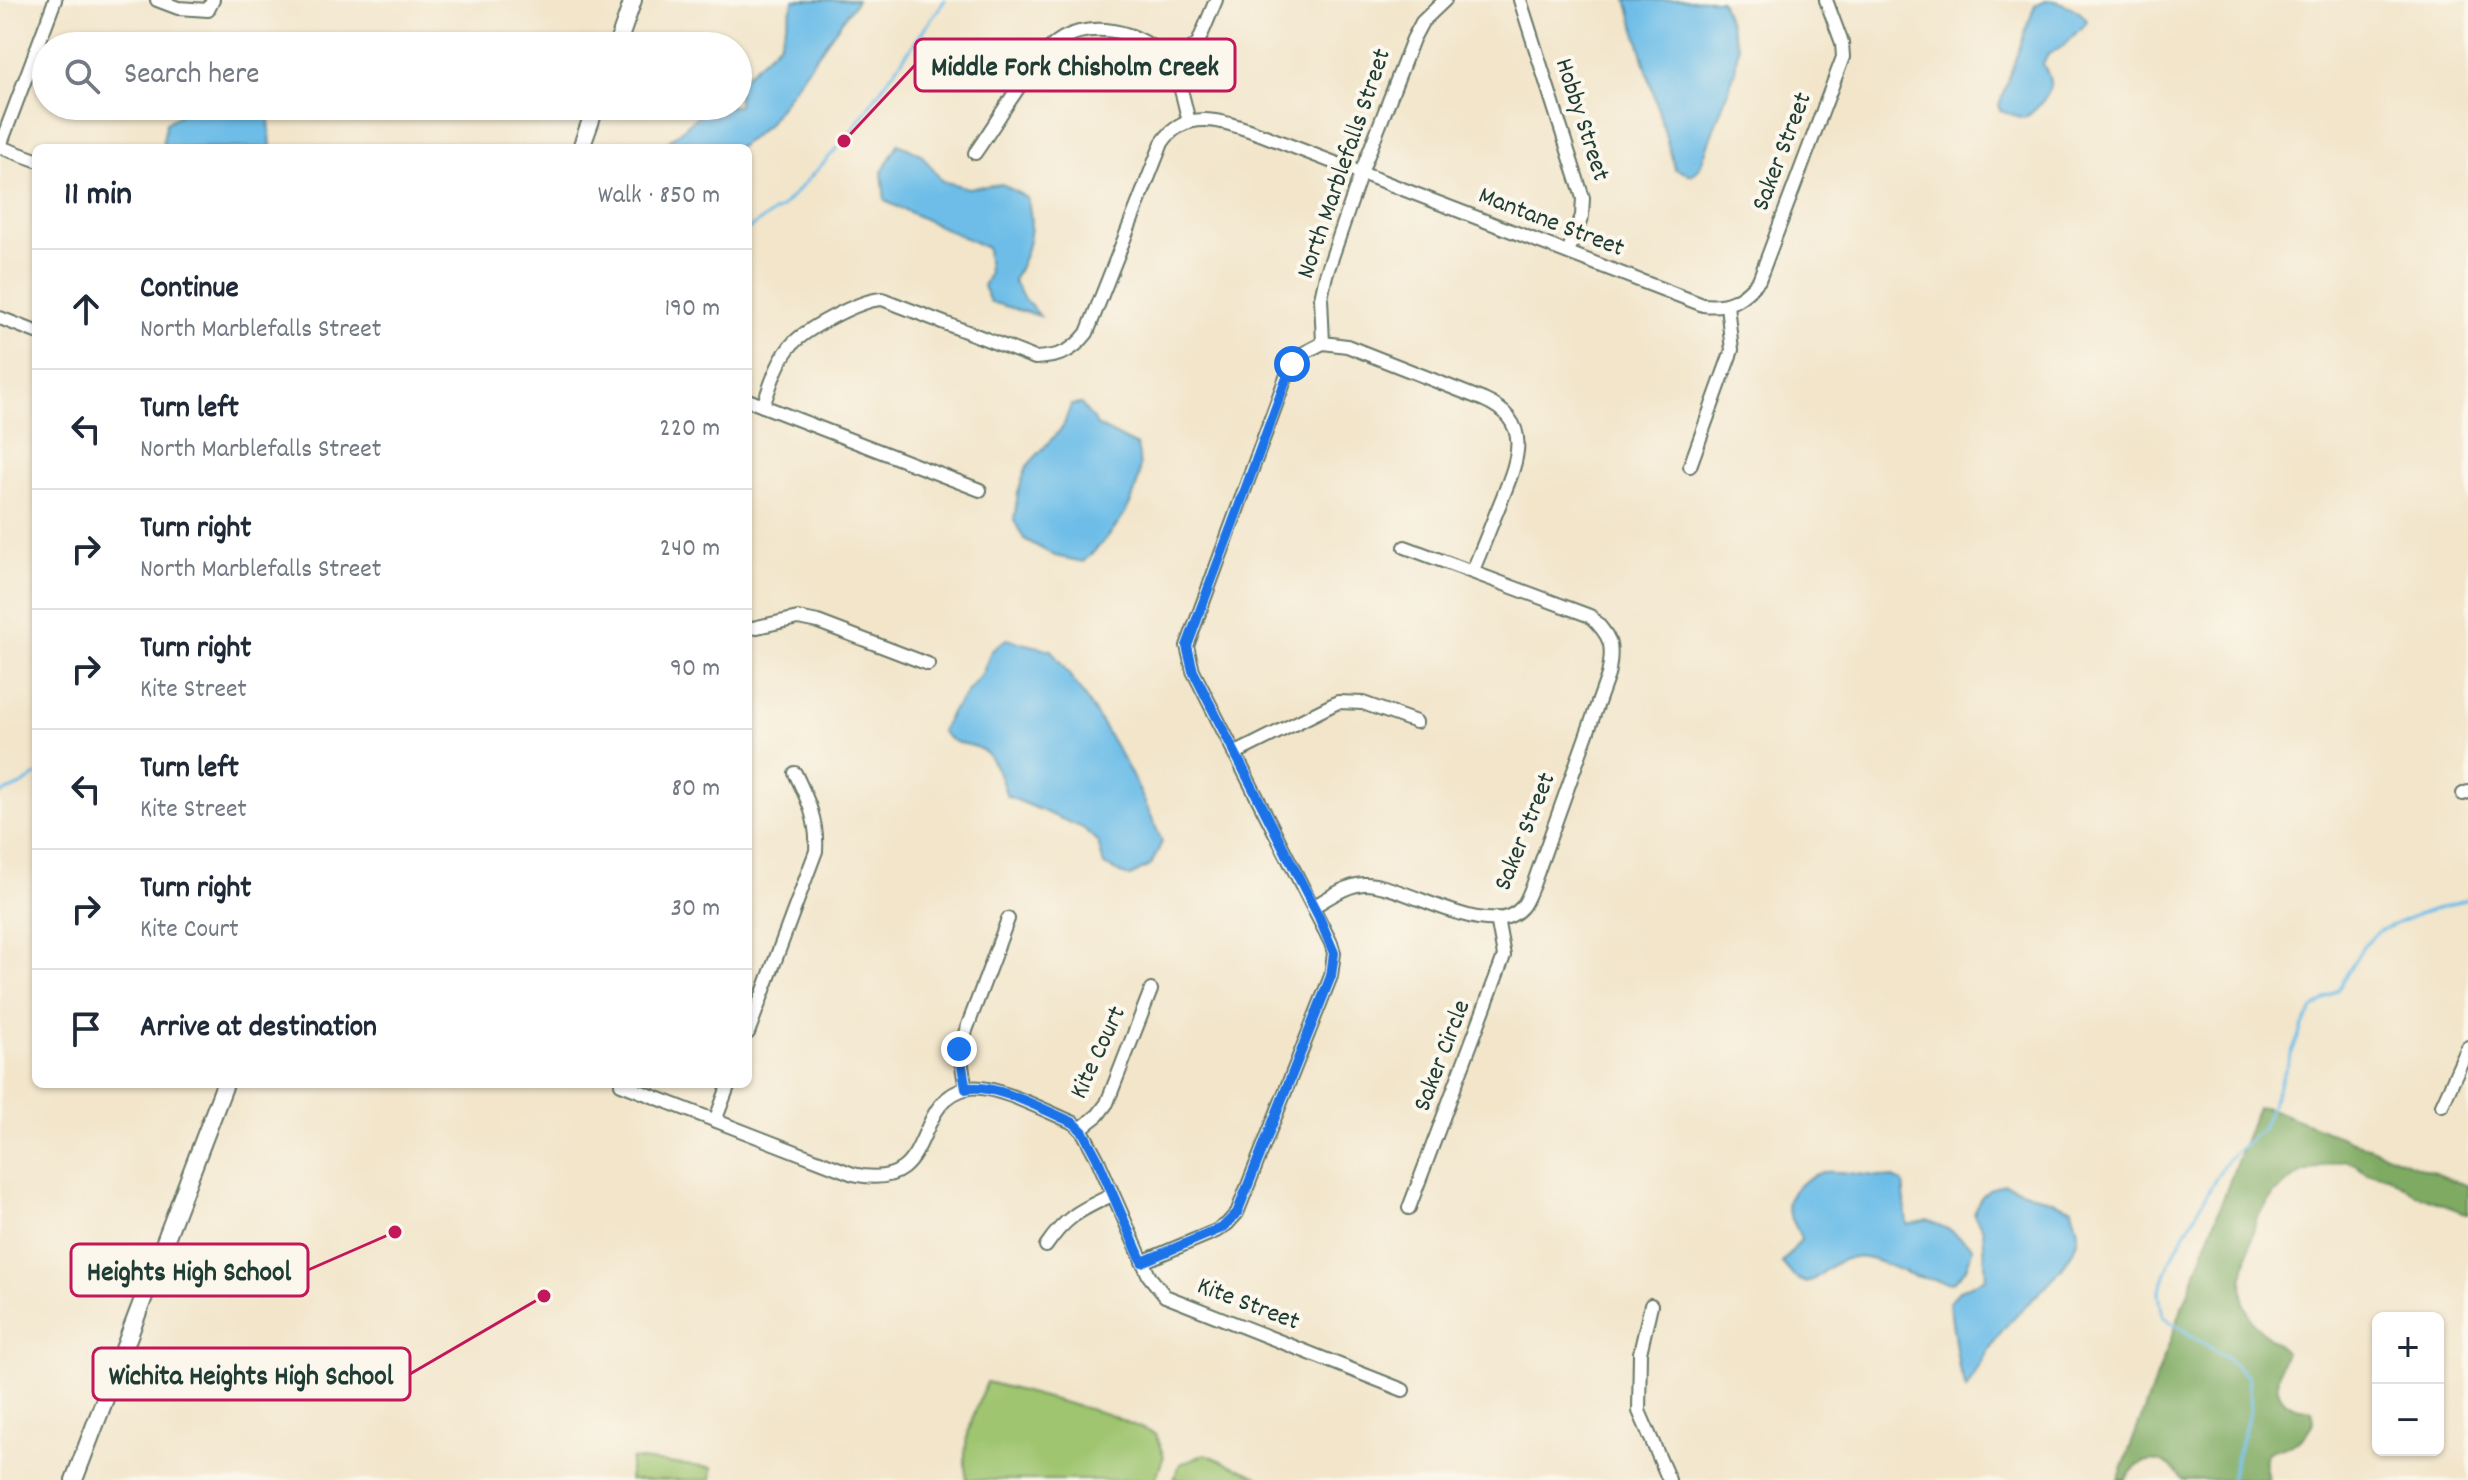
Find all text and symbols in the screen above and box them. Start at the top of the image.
search box [32,32,752,120]
callout: Middle Fork Chisholm Creek [915,39,1235,91]
street label: North Marblefalls Street [1288,44,1402,284]
text: Middle Fork Chisholm Creek [931,50,1219,90]
icon: search [60,54,104,98]
street label: Hobby Street [1544,54,1618,187]
text: Search here [124,55,260,98]
street label: Saker Street [1743,87,1823,217]
text: 11 min [64,172,132,221]
text: Walk · 850 m [598,178,720,215]
street label: Mantane Street [1473,178,1630,268]
text: Continue [140,269,239,312]
icon: ahead [64,287,108,331]
text: 190 m [664,291,720,328]
text: North Marblefalls Street [140,312,381,349]
route start [1274,346,1310,382]
text: Turn left [140,389,239,432]
icon: left [64,407,108,451]
text: 220 m [659,411,720,448]
text: North Marblefalls Street [140,432,381,469]
text: Turn right [140,509,251,552]
icon: right [64,527,108,571]
text: 240 m [660,531,720,568]
text: North Marblefalls Street [140,552,381,589]
text: Turn right [140,629,251,672]
icon: right [64,647,108,691]
text: 90 m [670,651,720,688]
text: Kite Street [140,672,247,709]
text: Turn left [140,749,239,792]
icon: left [64,767,108,811]
street label: Saker Street [1486,767,1567,897]
text: 80 m [672,771,720,808]
text: Kite Street [140,792,247,829]
text: Turn right [140,869,251,912]
icon: right [64,887,108,931]
text: 30 m [670,891,720,928]
text: Kite Court [140,912,239,949]
street label: Saker Circle [1405,995,1481,1117]
street label: Kite Court [1061,1000,1137,1106]
icon: arrive [64,1007,108,1051]
text: Arrive at destination [140,1008,377,1051]
route end [941,1031,977,1067]
callout: Heights High School [71,1244,308,1296]
text: Heights High School [87,1255,292,1295]
street label: Kite Street [1191,1269,1305,1342]
map controls [2372,1312,2444,1456]
button: + [2372,1312,2444,1384]
callout: Wichita Heights High School [93,1348,410,1400]
text: Wichita Heights High School [109,1359,394,1399]
button: − [2372,1384,2444,1456]

